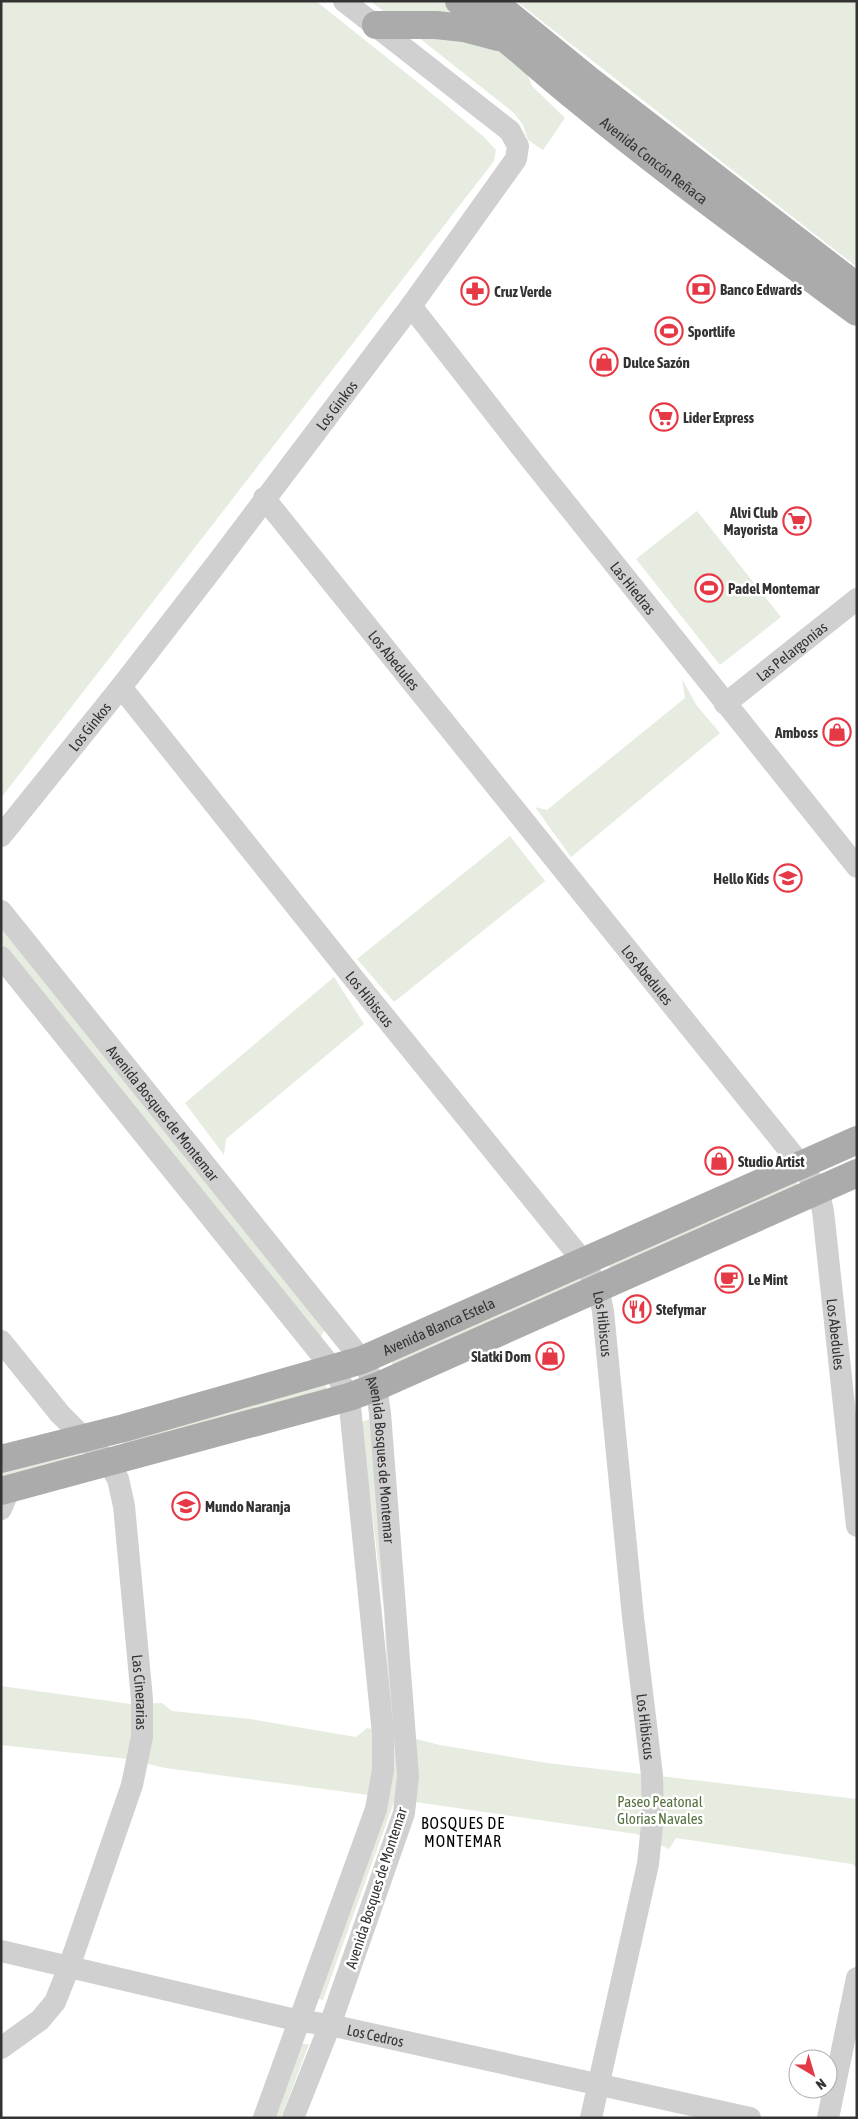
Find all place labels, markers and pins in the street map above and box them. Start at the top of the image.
bank icon: Banco Edwards [686,274,716,304]
pharmacy icon: Cruz Verde [460,276,490,306]
place label: Banco Edwards [720,281,803,298]
place label: Cruz Verde [494,283,552,300]
sports icon: Sportlife [654,316,684,346]
place label: Sportlife [688,323,736,340]
shop icon: Dulce Sazón [589,347,619,377]
place label: Dulce Sazón [623,354,690,371]
supermarket icon: Lider Express [649,402,679,432]
place label: Lider Express [683,409,755,426]
place label: Alvi Club Mayorista [723,504,778,538]
supermarket icon: Alvi Club Mayorista [782,506,812,536]
sports icon: Padel Montemar [694,573,724,603]
place label: Padel Montemar [728,580,820,597]
shop icon: Amboss [822,717,852,747]
place label: Amboss [774,724,819,741]
school or university icon: Hello Kids [773,863,803,893]
place label: Hello Kids [713,870,770,887]
shop icon: Studio Artist [704,1146,734,1176]
place label: Studio Artist [738,1153,805,1170]
cafe icon: Le Mint [714,1264,744,1294]
place label: Le Mint [748,1271,788,1288]
restaurant icon: Stefymar [622,1294,652,1324]
place label: Stefymar [656,1301,706,1318]
shop icon: Slatki Dom [535,1341,565,1371]
place label: Slatki Dom [471,1348,531,1365]
school or university icon: Mundo Naranja [171,1491,201,1521]
place label: Mundo Naranja [205,1498,290,1515]

